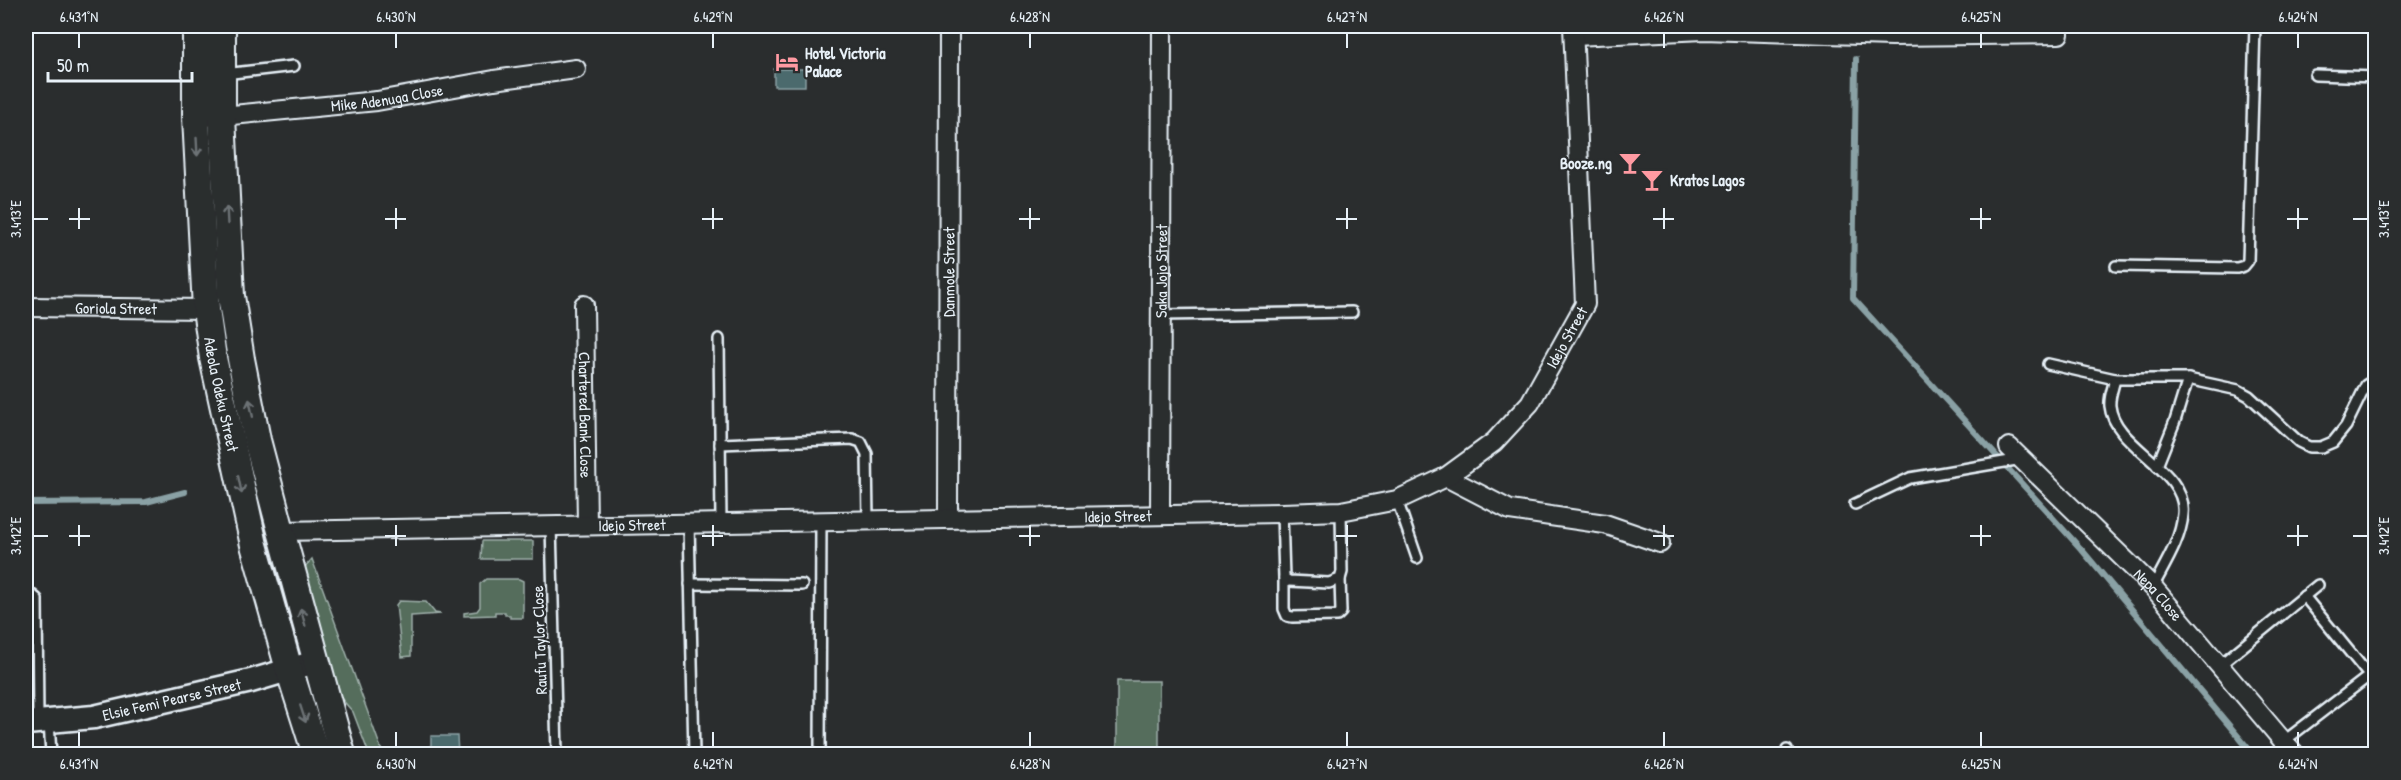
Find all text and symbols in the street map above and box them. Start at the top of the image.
text: 6.431°N [60,6,98,27]
text: 6.430°N [376,6,416,27]
text: 6.429°N [694,6,732,27]
text: 6.428°N [1010,6,1050,27]
text: 6.427°N [1327,6,1367,27]
text: 6.426°N [1644,6,1684,27]
text: 6.425°N [1961,6,2001,27]
text: 6.424°N [2279,6,2317,27]
place label: Hotel Victoria Palace [805,42,886,82]
scale bar [48,45,192,83]
hotel icon: Hotel Victoria Palace [774,49,800,75]
text: 50 m [57,53,89,78]
street label: Mike Adenuga Close [330,78,445,116]
one-way arrow [192,136,203,156]
bar icon: Booze.ng [1617,150,1643,176]
place label: Booze.ng [1560,152,1612,175]
bar icon: Kratos Lagos [1639,167,1665,193]
place label: Kratos Lagos [1670,169,1745,192]
text: 3.413°E [5,200,26,238]
text: 3.413°E [2373,200,2394,238]
one-way arrow [222,205,233,225]
street label: Saka Jojo Street [1150,224,1172,318]
street label: Danmole Street [937,226,960,317]
street label: Goriola Street [75,297,158,319]
street label: Idejo Street [1540,302,1593,372]
street label: Adeola Odeku Street [199,336,244,454]
street label: Chartered Bank Close [574,352,597,479]
one-way arrow [245,399,256,418]
one-way arrow [235,475,246,495]
street label: Idejo Street [1084,504,1152,528]
street label: Idejo Street [598,513,666,536]
text: 3.412°E [5,517,26,555]
text: 3.412°E [2373,517,2394,555]
street label: Nepa Close [2129,563,2188,626]
street label: Raufu Taylor Close [526,585,552,695]
one-way arrow [297,608,309,627]
street label: Elsie Femi Pearse Street [100,673,244,726]
one-way arrow [298,704,309,723]
text: 6.431°N [60,753,98,774]
text: 6.430°N [376,753,416,774]
text: 6.429°N [694,753,732,774]
text: 6.428°N [1010,753,1050,774]
text: 6.427°N [1327,753,1367,774]
text: 6.426°N [1644,753,1684,774]
text: 6.425°N [1961,753,2001,774]
text: 6.424°N [2279,753,2317,774]

